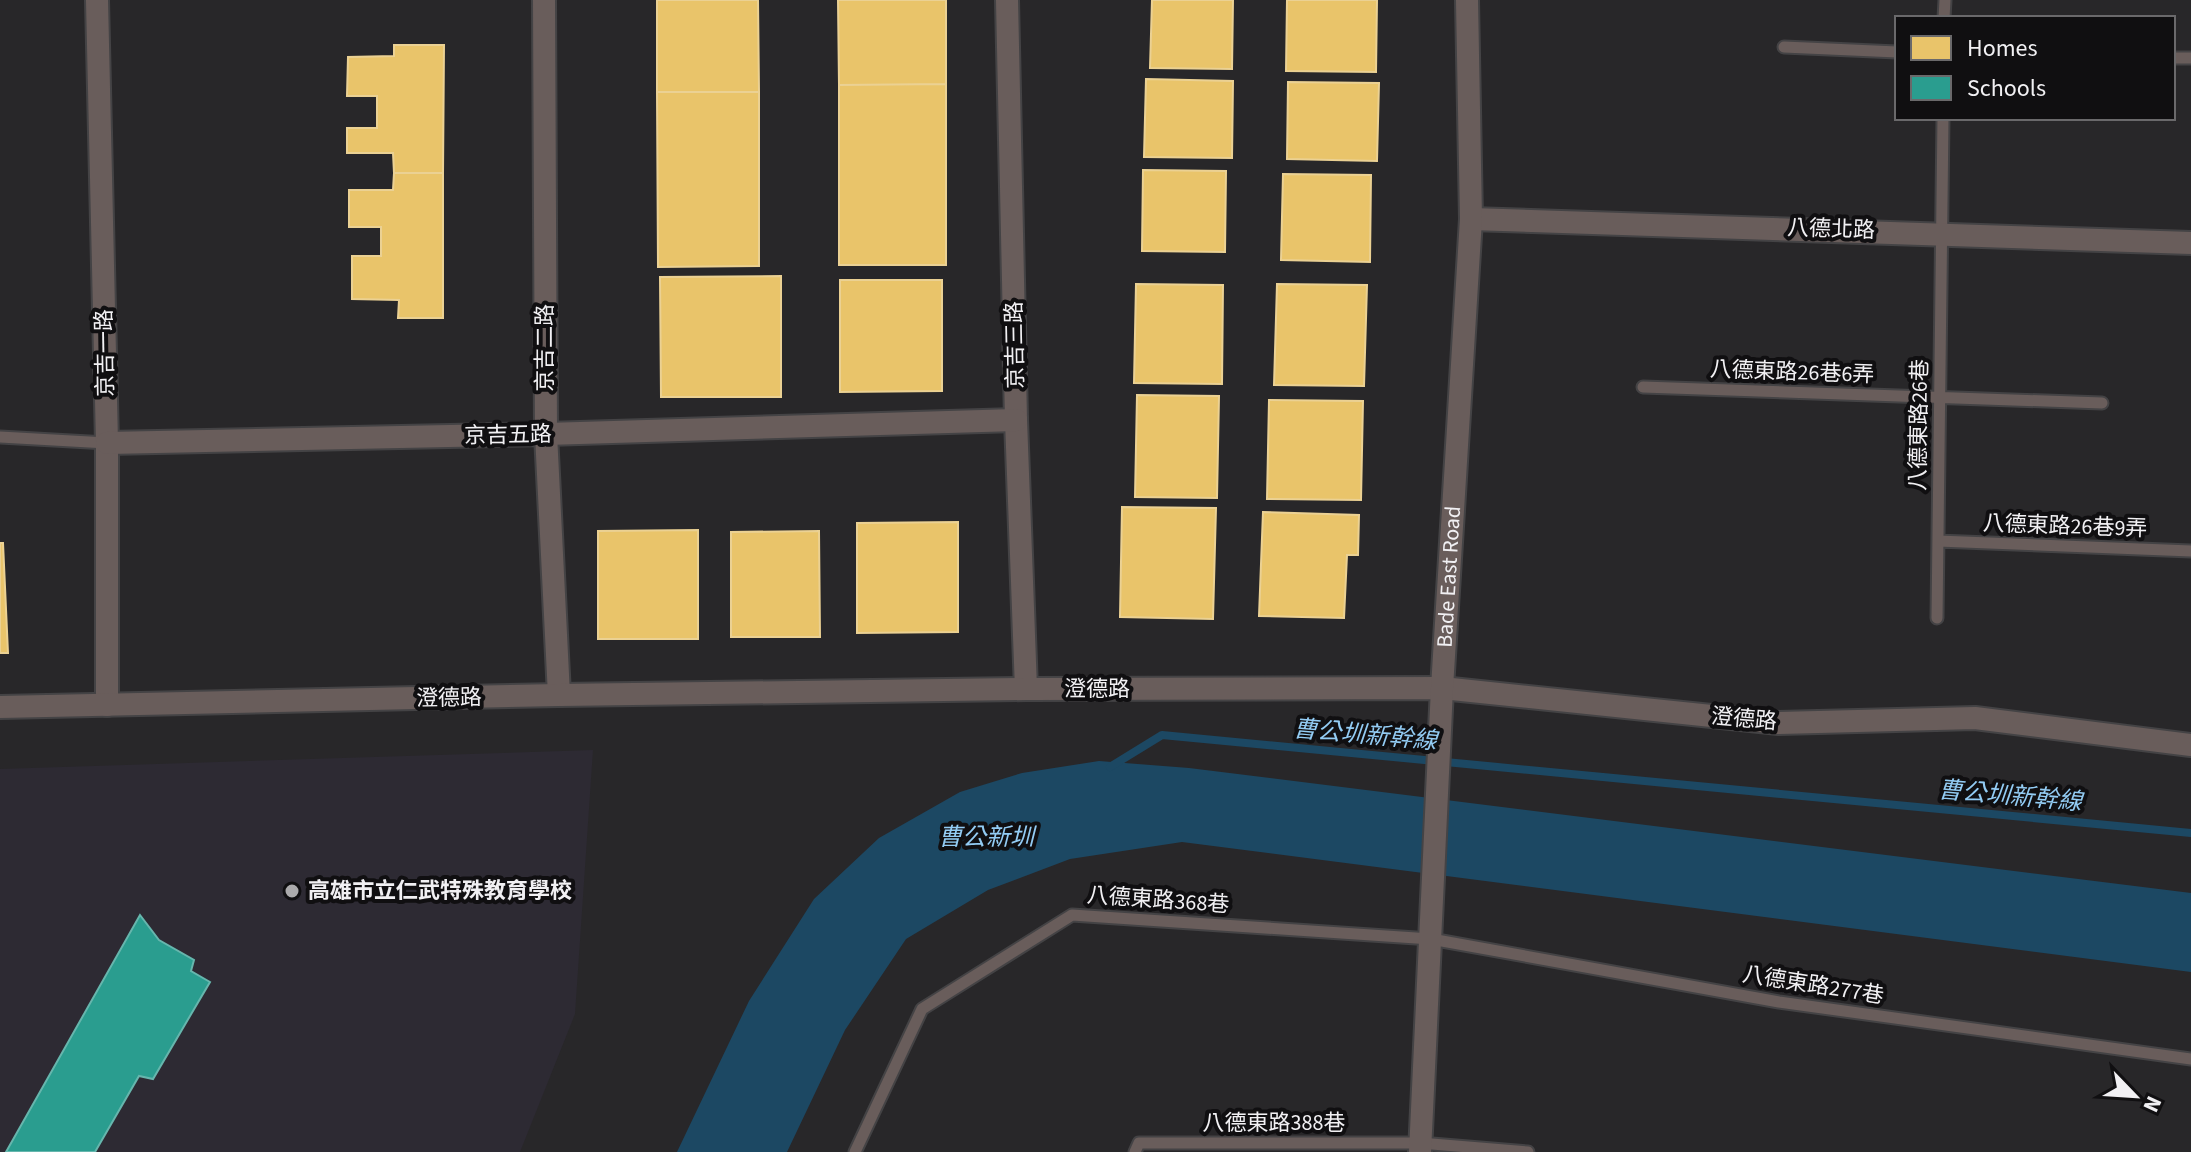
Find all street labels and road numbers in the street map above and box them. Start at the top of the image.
street label: 八德北路 [1786,211,1876,247]
street label: 京吉三路 [998,301,1032,389]
street label: 京吉二路 [529,304,561,392]
street label: 京吉一路 [88,309,122,397]
street label: 八德東路26巷6弄 [1709,353,1875,391]
street label: 八德東路26巷 [1902,359,1936,491]
street label: 京吉五路 [464,418,552,452]
street label: Bade East Road [1429,505,1469,649]
street label: 八德東路26巷9弄 [1982,507,2148,545]
street label: 澄德路 [1064,673,1130,705]
street label: 澄德路 [416,681,482,715]
street label: 澄德路 [1710,700,1778,738]
street label: 八德東路368巷 [1086,879,1230,921]
street label: 八德東路277巷 [1740,958,1886,1012]
street label: 八德東路388巷 [1203,1107,1345,1139]

